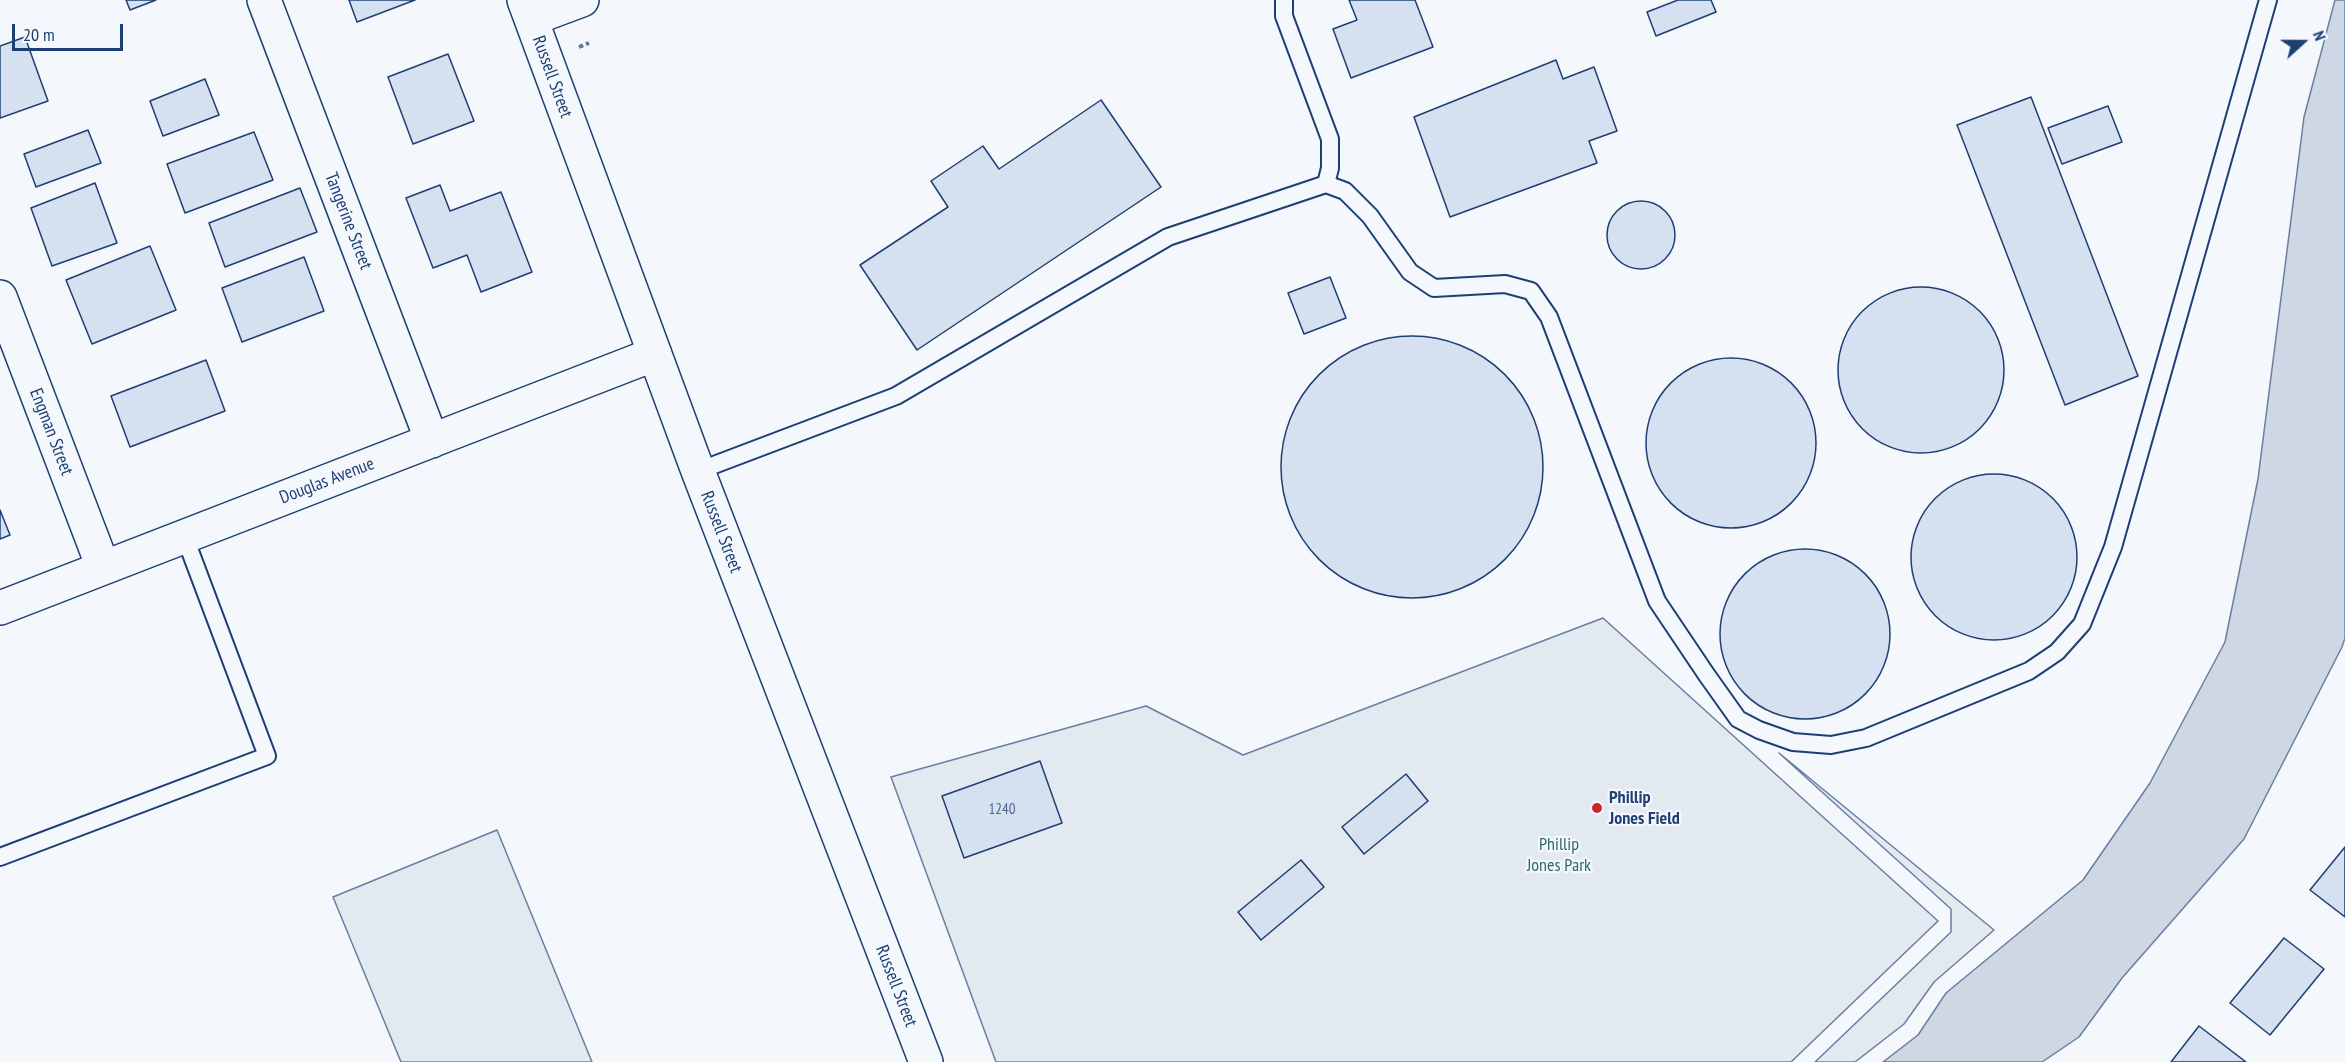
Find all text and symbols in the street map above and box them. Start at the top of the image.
scale bar [15,12,126,50]
north arrow [2273,12,2333,72]
text: 20 m [23,23,55,46]
text: N [2309,28,2331,43]
street label: Russell Street [527,33,577,121]
street label: Tangerine Street [320,169,376,273]
street label: Engman Street [25,386,77,478]
street label: Douglas Avenue [277,453,377,509]
street label: Russell Street [696,488,746,576]
place label: Phillip Jones Field [1609,787,1680,830]
house number: 1240 [989,801,1015,819]
marker: Phillip Jones Field [1590,801,1604,815]
park label: Phillip Jones Park [1527,834,1591,876]
street label: Russell Street [871,942,921,1030]

